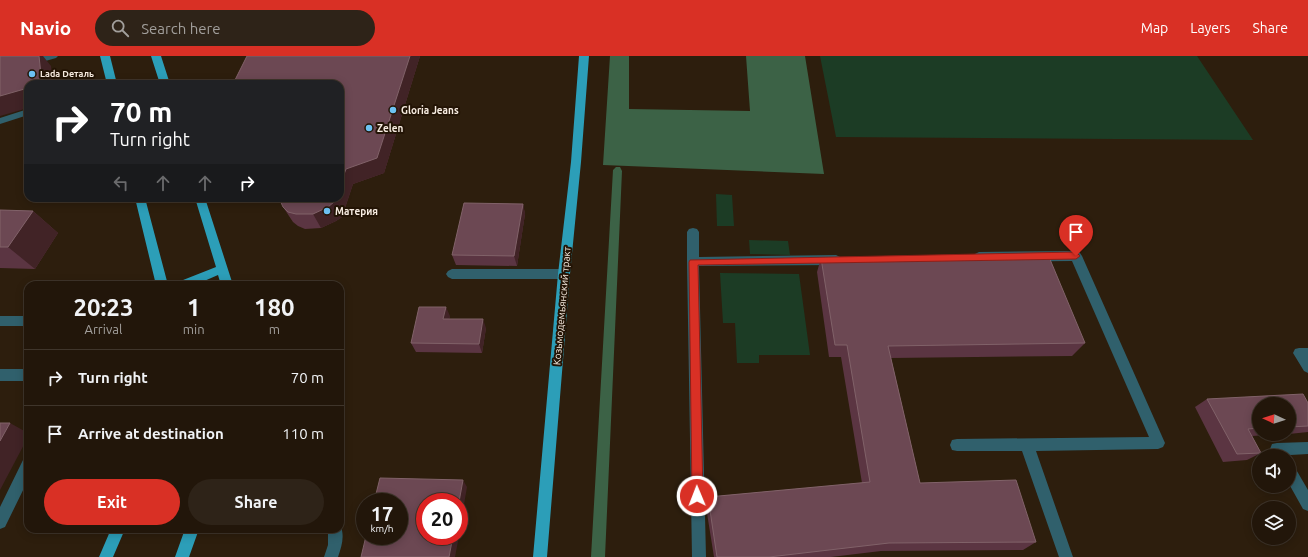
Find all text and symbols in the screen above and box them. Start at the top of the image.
search box [95,10,375,46]
text: Navio [20,17,71,39]
icon: search [109,17,131,39]
text: Search here [141,20,220,37]
text: Map [1141,20,1168,36]
text: Layers [1190,20,1230,36]
text: Share [1252,20,1288,36]
marker: Lada Dеталь [27,69,37,79]
place label: Lada Dеталь [40,69,94,79]
icon: right [44,96,96,148]
text: 70 m [110,96,172,127]
marker: Gloria Jeans [388,105,398,115]
place label: Gloria Jeans [401,105,459,116]
marker: Zelen [364,123,374,133]
place label: Zelen [377,123,403,134]
text: Turn right [110,129,190,149]
icon: left [110,172,132,194]
icon: ahead [152,172,174,194]
icon: ahead [194,172,216,194]
icon: right [236,172,258,194]
marker: Материя [322,206,332,216]
place label: Материя [335,206,378,217]
pin [1059,215,1093,256]
icon: arrive [1065,221,1087,243]
street label: Козьмодемьянский тракт [551,246,573,366]
text: 20:23 [73,294,133,321]
text: 1 [187,294,200,321]
text: 180 [254,294,295,321]
text: Arrival [84,322,122,336]
text: min [183,322,205,336]
text: m [269,322,280,336]
icon: right [44,367,66,389]
text: Turn right [78,369,148,386]
text: 70 m [291,369,324,386]
north arrow [1252,397,1296,441]
map controls [1252,397,1296,545]
icon: arrive [44,423,66,445]
text: Arrive at destination [78,425,224,442]
text: 110 m [282,425,324,442]
button: sound [1252,449,1296,493]
position arrow [676,475,718,517]
button: Exit [44,479,180,525]
button: Share [188,479,324,525]
speed limit sign: 20 [416,493,468,545]
button: layers [1252,501,1296,545]
text: 17 [371,502,393,525]
text: km/h [370,523,394,534]

